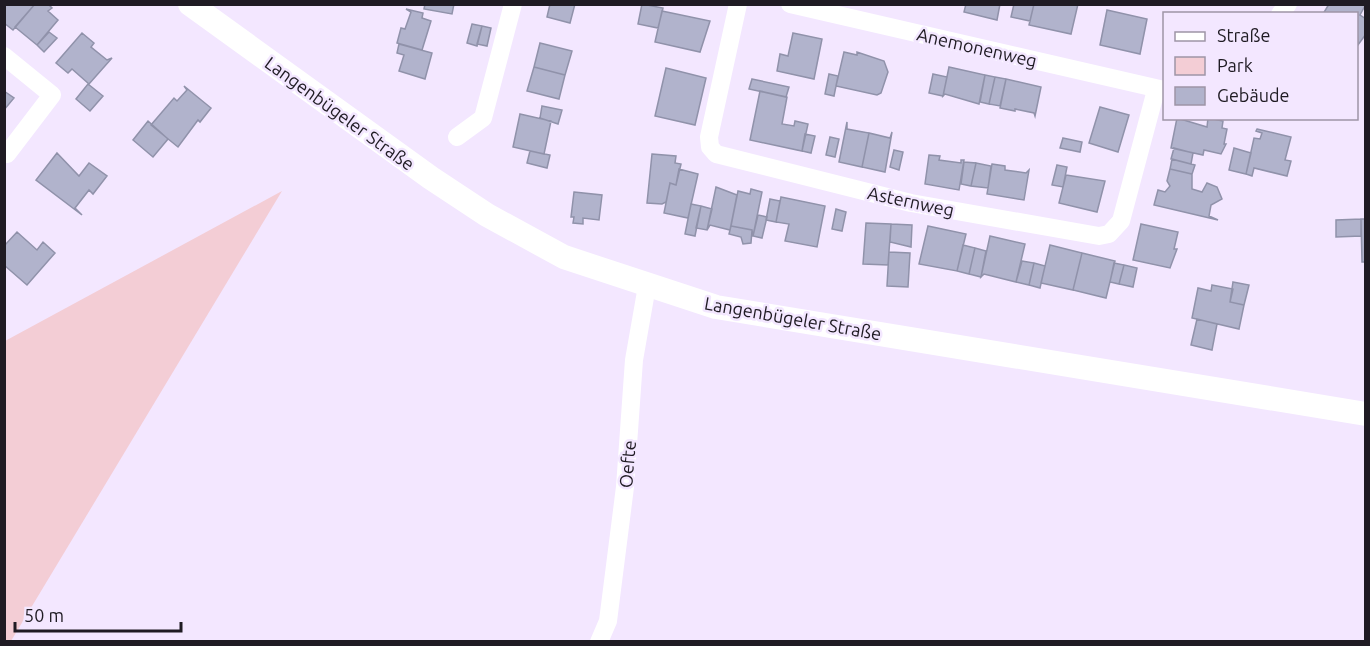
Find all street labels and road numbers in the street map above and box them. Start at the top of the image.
street label: Anemonenweg [915,23,1039,71]
street label: Langenbügeler Straße [262,52,418,174]
street label: Asternweg [866,182,956,220]
street label: Langenbügeler Straße [703,293,883,343]
street label: Oefte [615,439,639,489]

